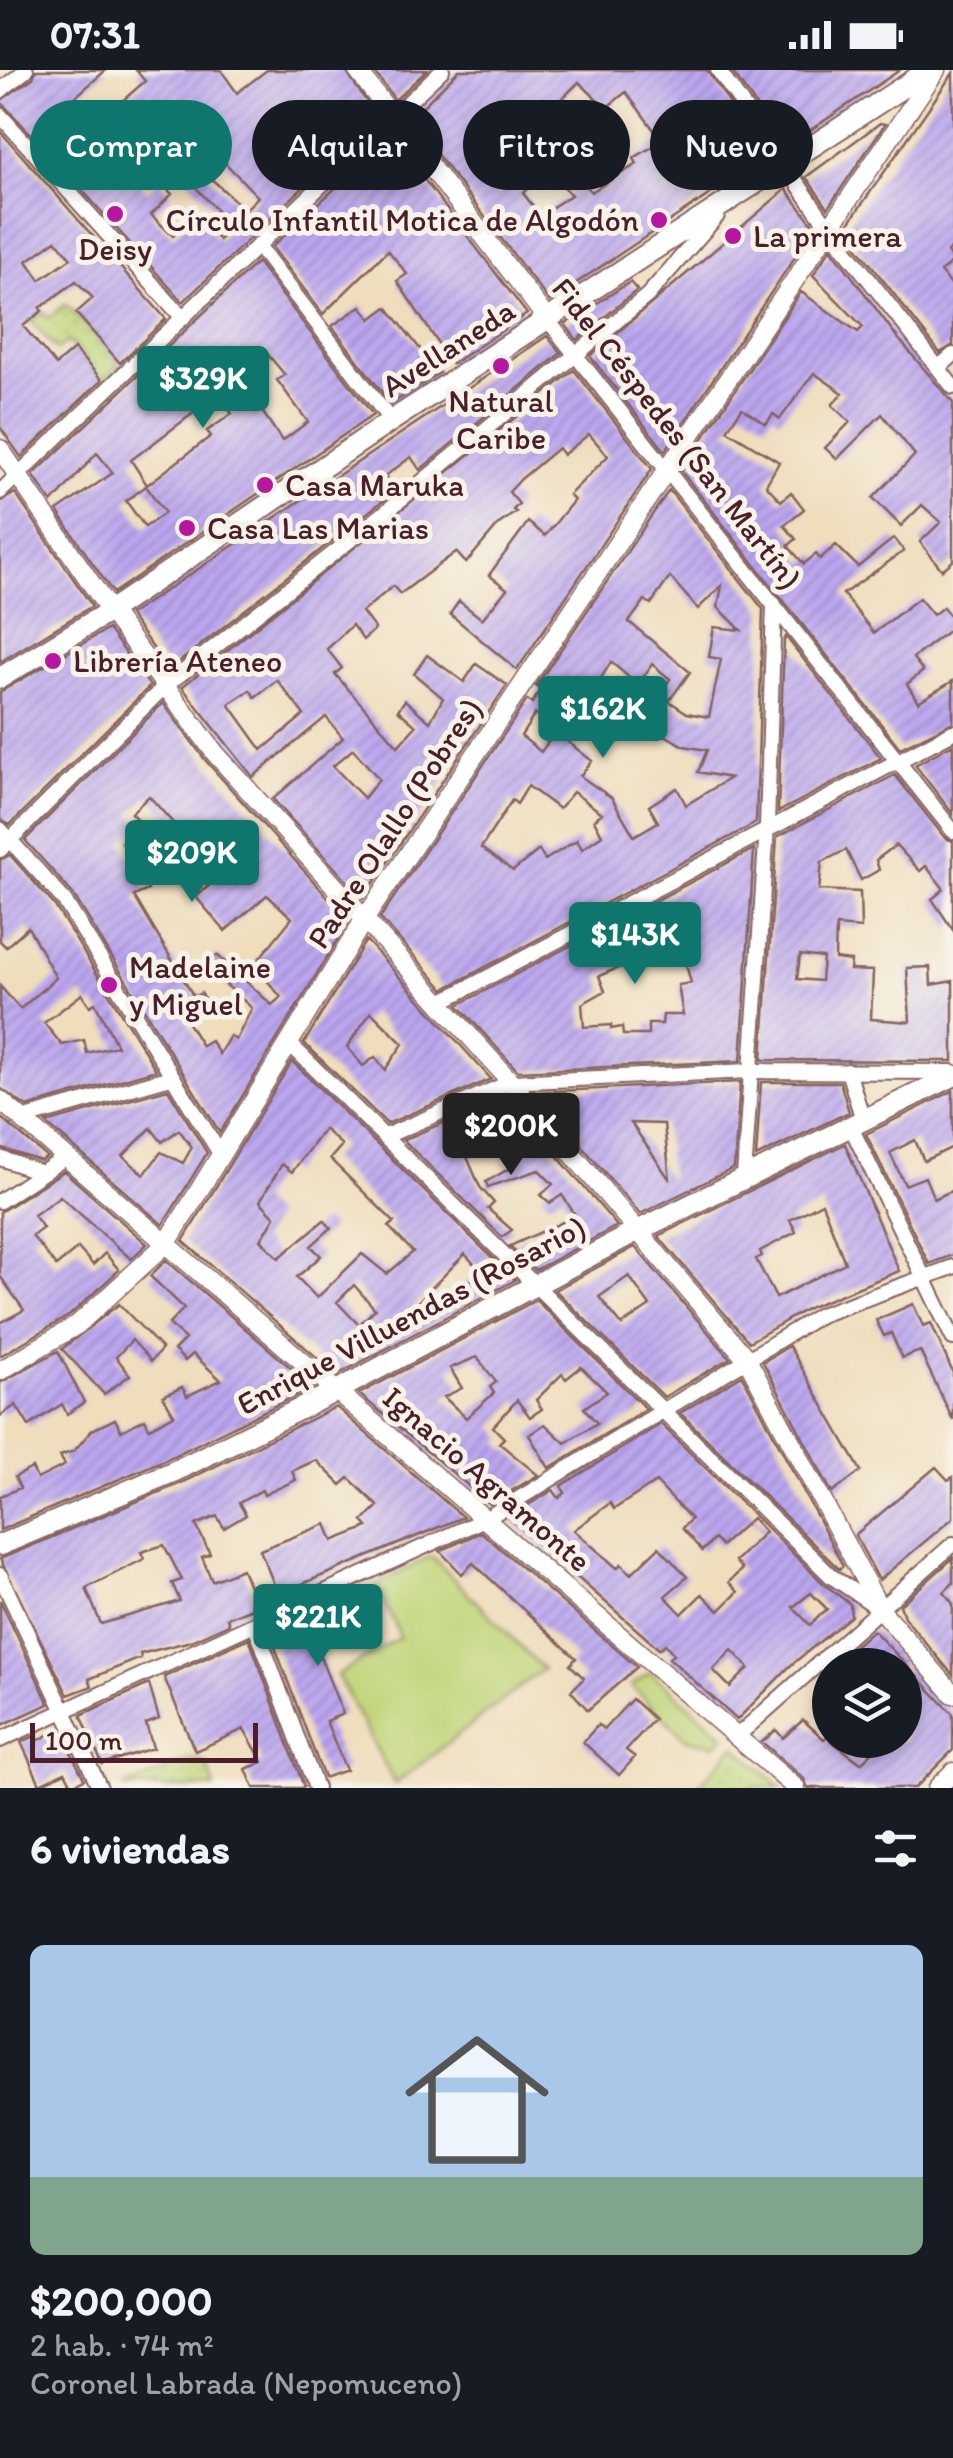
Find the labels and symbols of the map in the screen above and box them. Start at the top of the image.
place label: Círculo Infantil Motica de Algodón [166,201,639,239]
marker: Deisy [104,203,126,225]
marker: Círculo Infantil Motica de Algodón [648,209,670,231]
place label: La primera [753,217,902,255]
marker: La primera [722,225,744,247]
place label: Deisy [78,230,152,268]
street label: Fidel Céspedes (San Martín) [544,270,810,596]
street label: Avellaneda [374,291,522,405]
pin: $329K [133,346,273,431]
marker: Natural Caribe [490,355,512,377]
place label: Natural Caribe [448,382,554,457]
place label: Casa Maruka [285,466,464,504]
marker: Casa Maruka [254,474,276,496]
place label: Casa Las Marias [207,509,429,547]
marker: Casa Las Marias [176,517,198,539]
place label: Librería Ateneo [73,642,282,680]
marker: Librería Ateneo [42,650,64,672]
pin: $162K [533,676,673,761]
street label: Padre Olallo (Pobres) [299,691,489,955]
pin: $209K [122,820,262,905]
pin: $143K [565,902,705,987]
place label: Madelaine y Miguel [129,948,271,1023]
marker: Madelaine y Miguel [98,974,120,996]
pin: $200K [441,1093,581,1178]
street label: Enrique Villuendas (Rosario) [230,1207,592,1423]
street label: Ignacio Agramonte [375,1378,599,1580]
pin: $221K [248,1584,388,1669]
scale bar [30,1718,258,1762]

